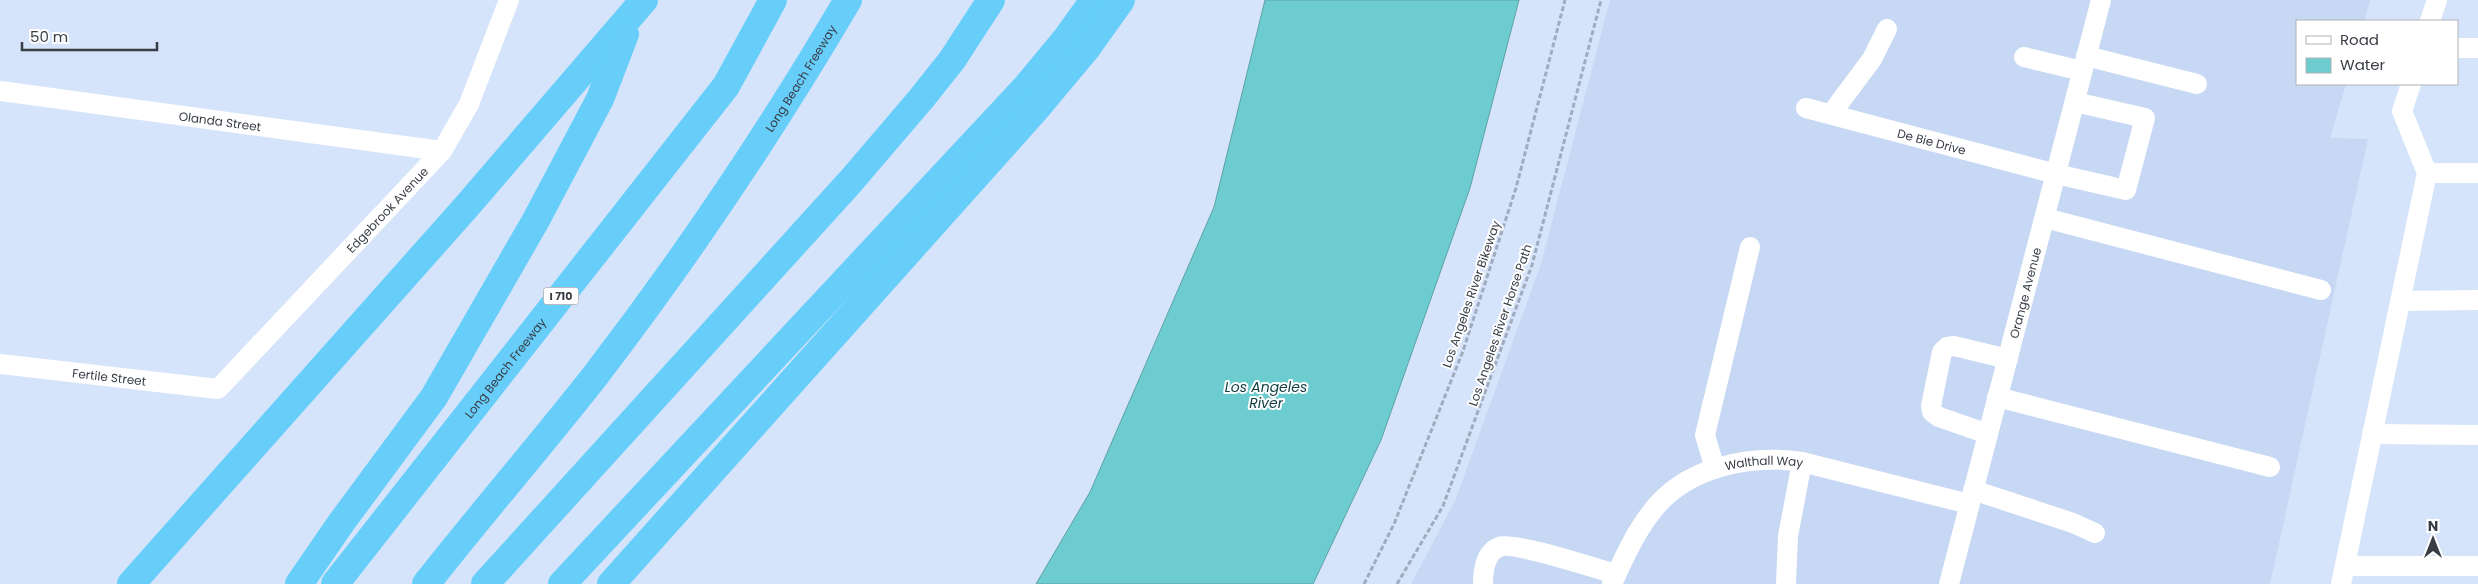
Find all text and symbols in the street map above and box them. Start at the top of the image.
scale bar [22,20,158,52]
legend [2296,20,2458,85]
street label: Long Beach Freeway [761,21,840,135]
text: 50 m [30,26,68,47]
text: Road [2340,29,2379,50]
text: Water [2340,54,2386,75]
street label: Olanda Street [178,107,262,135]
street label: De Bie Drive [1896,124,1968,158]
street label: Edgebrook Avenue [342,163,432,256]
street label: Los Angeles River Bikeway [1438,218,1504,370]
street label: Los Angeles River Horse Path [1464,242,1536,408]
street label: Orange Avenue [2005,245,2045,340]
road number: I 710 [544,288,578,304]
street label: Long Beach Freeway [460,314,550,421]
street label: Fertile Street [71,364,147,389]
water label: Los Angeles River [1225,377,1307,413]
street label: Walthall Way [1723,451,1804,474]
north arrow [2408,514,2458,564]
text: N [2428,516,2438,536]

